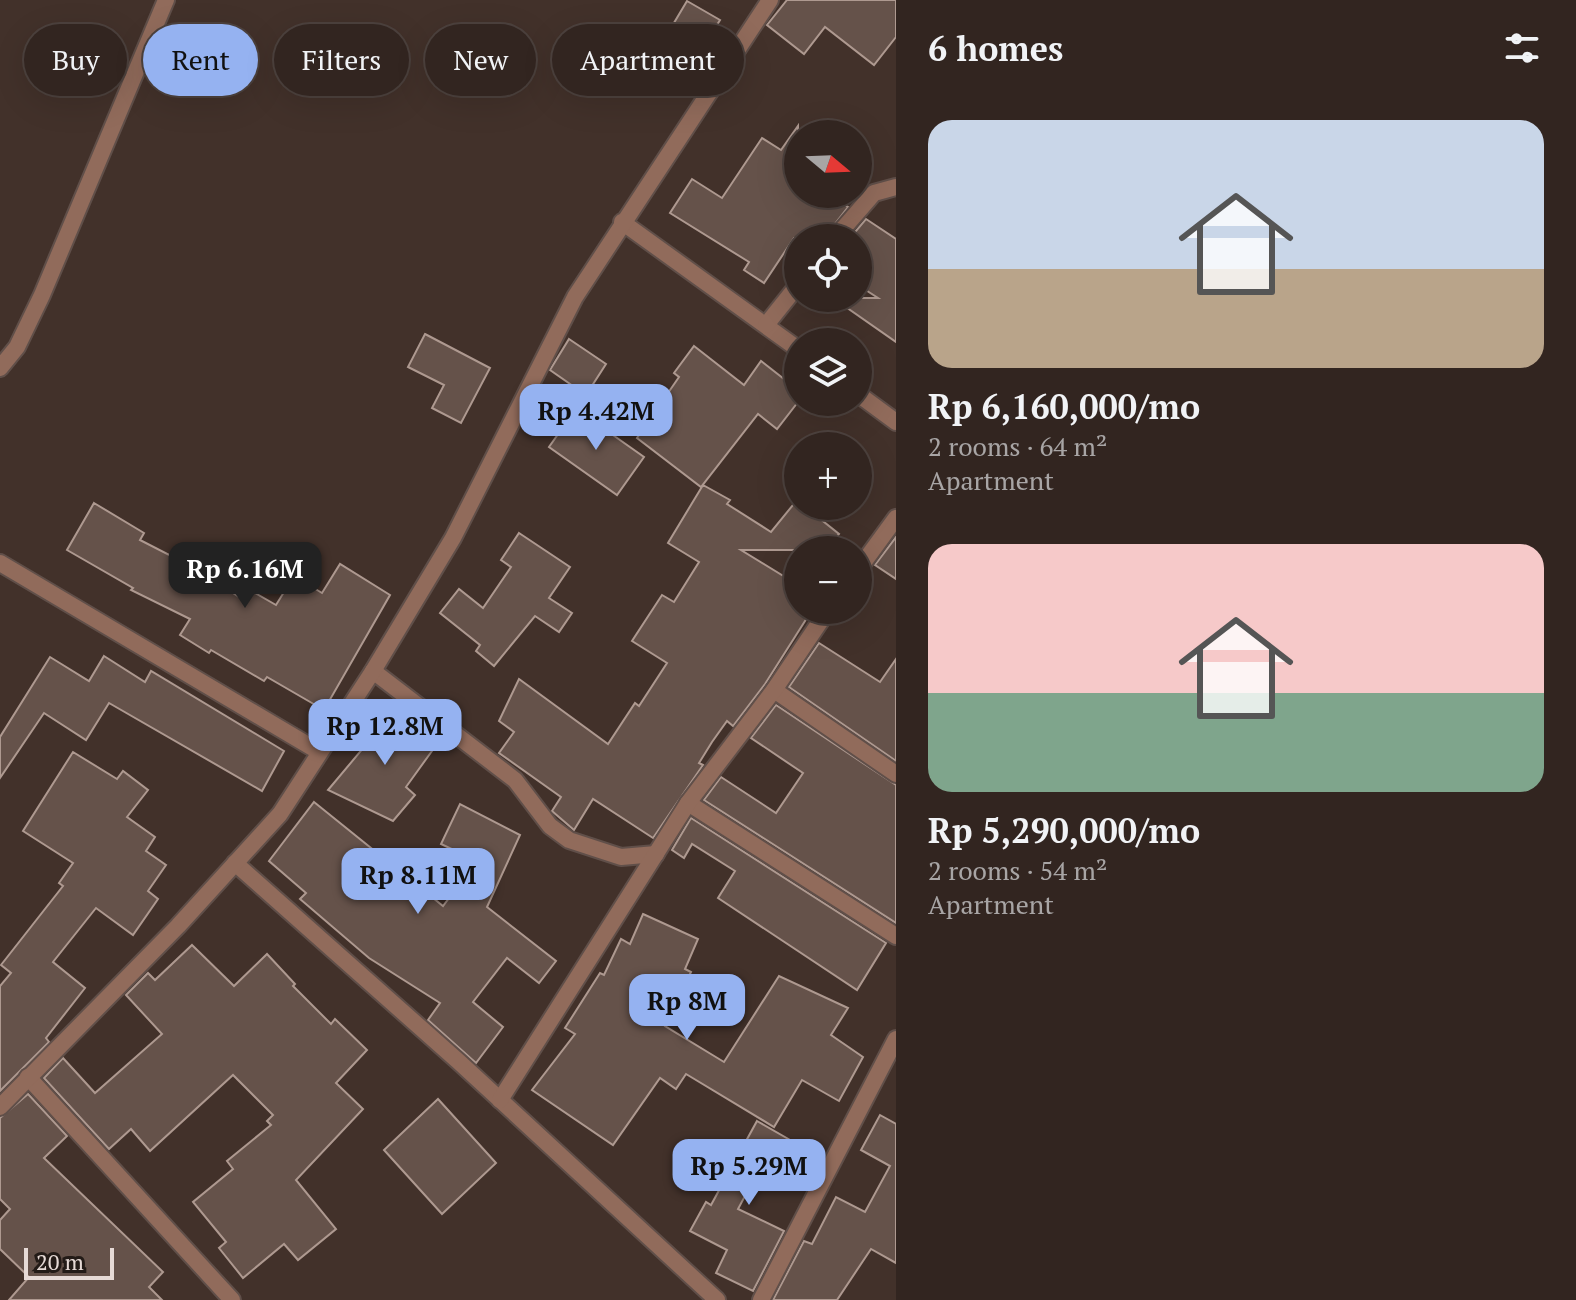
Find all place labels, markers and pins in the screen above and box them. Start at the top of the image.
pin: Rp 4.42M [513,384,679,452]
pin: Rp 6.16M [162,542,328,610]
pin: Rp 12.8M [302,699,468,767]
pin: Rp 8.11M [335,848,501,916]
pin: Rp 8M [631,974,743,1042]
pin: Rp 5.29M [666,1139,832,1207]

